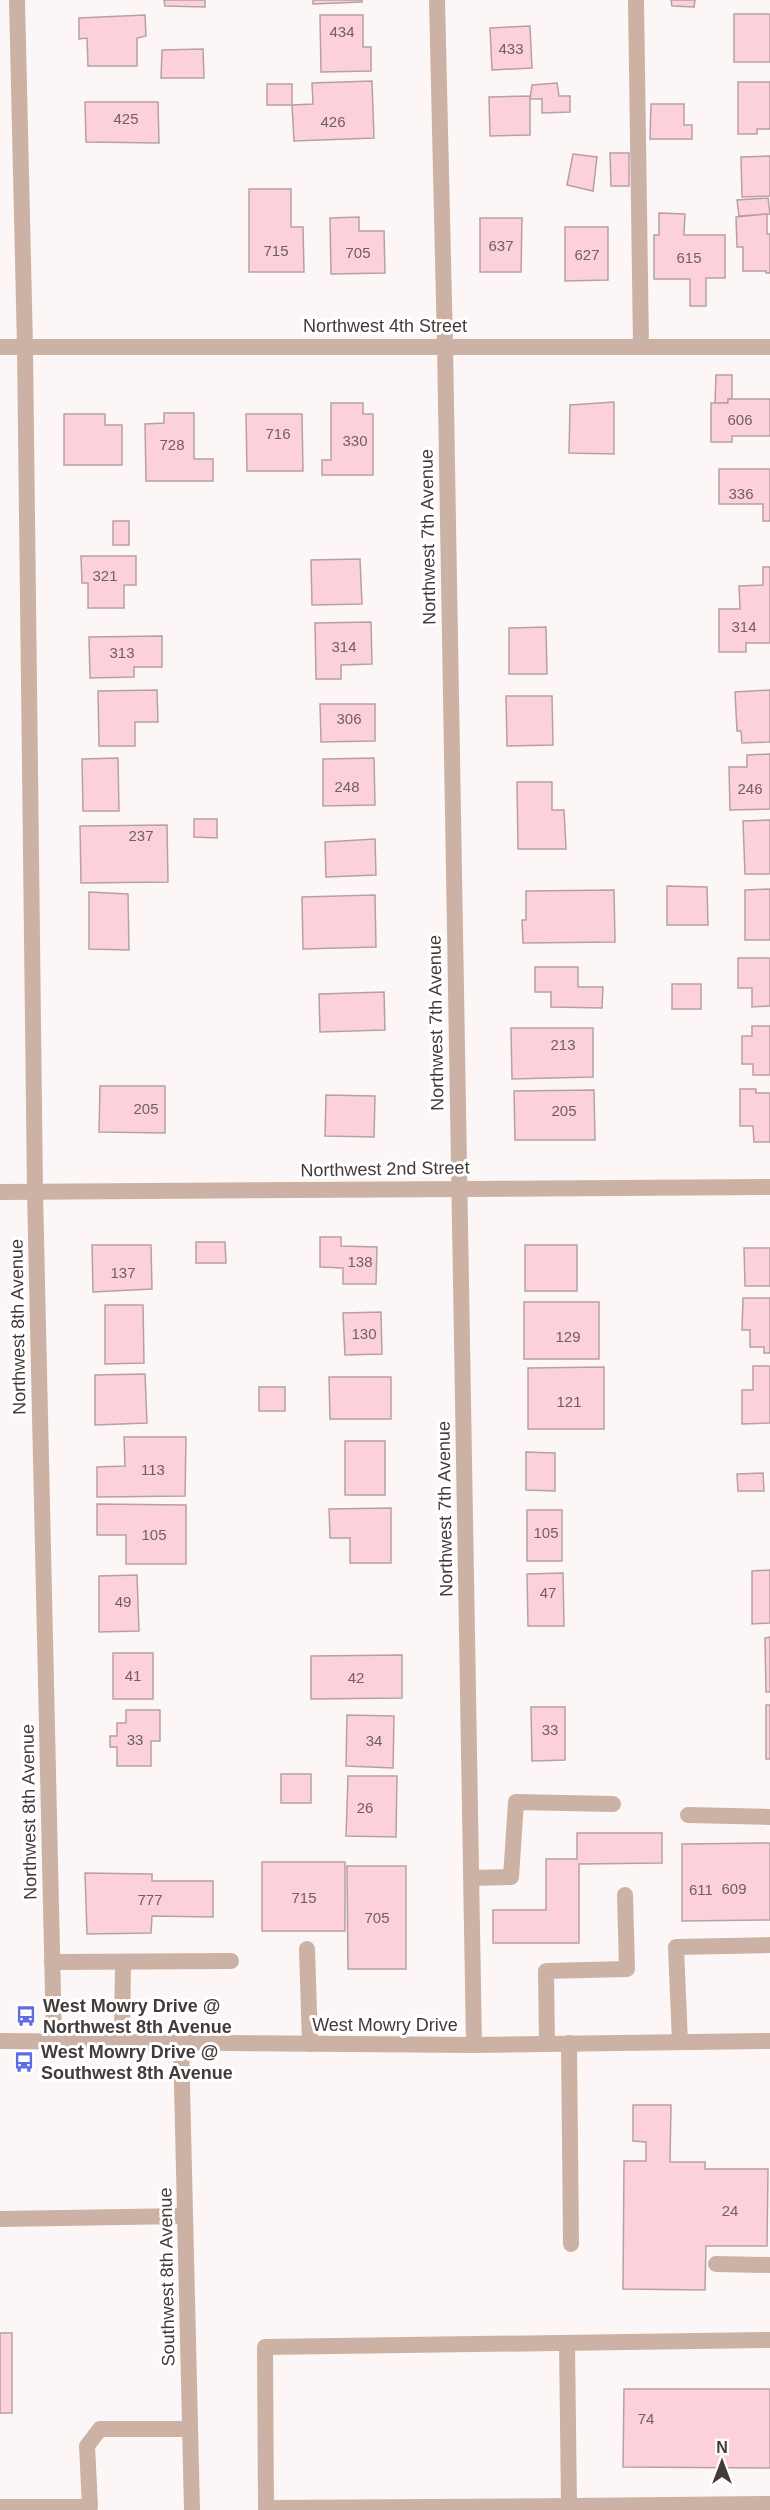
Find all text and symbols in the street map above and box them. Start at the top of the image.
house number: 434 [329,23,355,40]
house number: 433 [498,40,524,57]
house number: 425 [113,110,139,127]
house number: 426 [320,113,346,130]
house number: 637 [488,237,514,254]
house number: 715 [263,242,289,259]
house number: 705 [345,244,371,261]
house number: 627 [574,246,600,263]
house number: 615 [676,249,702,266]
street label: Northwest 4th Street [303,316,467,336]
house number: 606 [727,411,753,428]
house number: 716 [265,425,291,442]
house number: 330 [342,432,368,449]
house number: 728 [159,436,185,453]
street label: Northwest 7th Avenue [416,449,440,625]
house number: 336 [728,485,754,502]
house number: 321 [92,567,118,584]
house number: 314 [731,618,757,635]
house number: 314 [331,638,357,655]
house number: 313 [109,644,135,661]
house number: 306 [336,710,362,727]
house number: 248 [334,778,360,795]
house number: 246 [737,780,763,797]
house number: 237 [128,827,154,844]
street label: Northwest 7th Avenue [424,935,448,1111]
house number: 213 [550,1036,576,1053]
house number: 205 [133,1100,159,1117]
house number: 205 [551,1102,577,1119]
street label: Northwest 2nd Street [300,1158,470,1180]
street label: Northwest 8th Avenue [6,1239,30,1415]
house number: 138 [347,1253,373,1270]
house number: 137 [110,1264,136,1281]
house number: 130 [351,1325,377,1342]
house number: 129 [555,1328,581,1345]
house number: 121 [556,1393,582,1410]
street label: Northwest 7th Avenue [433,1421,457,1597]
house number: 113 [141,1461,165,1478]
house number: 105 [533,1524,559,1541]
house number: 105 [141,1526,167,1543]
house number: 47 [540,1584,556,1601]
house number: 49 [115,1593,131,1610]
house number: 41 [125,1667,141,1684]
house number: 42 [348,1669,364,1686]
house number: 33 [542,1721,558,1738]
street label: Northwest 8th Avenue [17,1724,41,1900]
house number: 33 [127,1731,143,1748]
house number: 34 [366,1732,382,1749]
house number: 26 [357,1799,373,1816]
house number: 609 [721,1880,747,1897]
house number: 611 [689,1881,713,1898]
house number: 715 [291,1889,317,1906]
house number: 777 [137,1891,163,1908]
house number: 705 [364,1909,390,1926]
place label: West Mowry Drive @ Northwest 8th Avenue [43,1996,232,2037]
bus stop icon: West Mowry Drive @ Northwest 8th Avenue [14,2004,38,2028]
street label: West Mowry Drive [312,2015,458,2035]
place label: West Mowry Drive @ Southwest 8th Avenue [41,2042,233,2083]
bus stop icon: West Mowry Drive @ Southwest 8th Avenue [12,2050,36,2074]
street label: Southwest 8th Avenue [155,2187,179,2367]
house number: 24 [722,2202,738,2219]
house number: 74 [638,2410,654,2427]
north arrow [692,2432,752,2492]
text: N [716,2439,728,2456]

